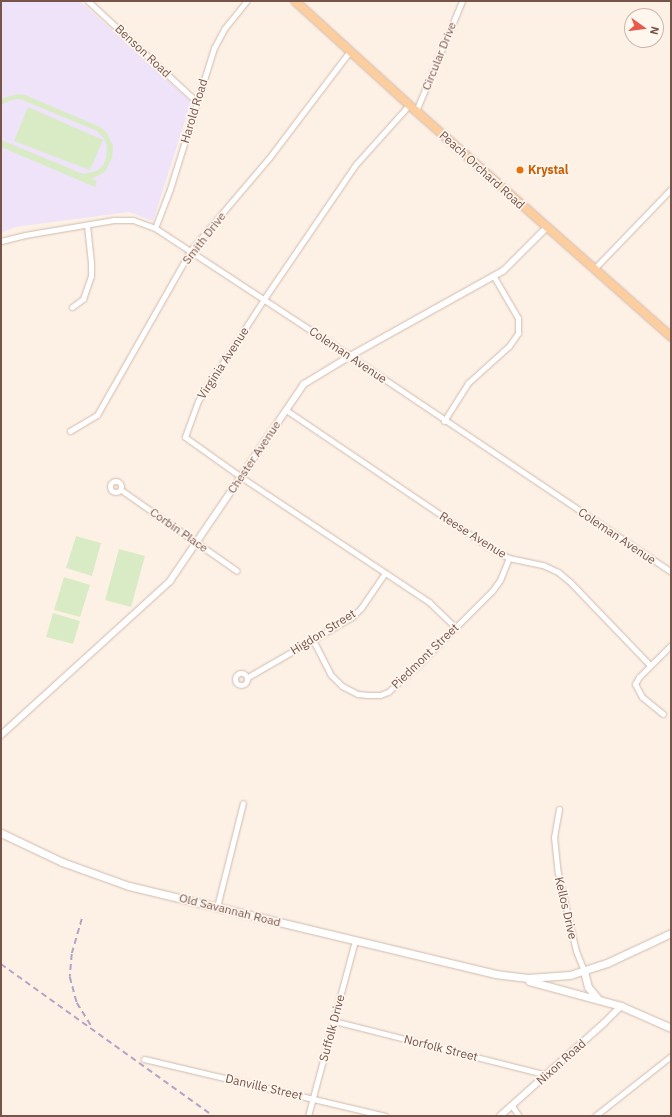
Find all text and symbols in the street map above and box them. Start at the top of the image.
north arrow [624,8,664,48]
street label: Circular Drive [419,20,459,92]
street label: Benson Road [112,22,174,80]
text: N [647,25,662,36]
street label: Harold Road [177,77,211,145]
street label: Peach Orchard Road [436,128,528,212]
place label: Krystal [528,163,568,177]
marker: Krystal [515,165,525,175]
street label: Smith Drive [179,209,229,267]
street label: Virginia Avenue [194,324,252,402]
street label: Coleman Avenue [306,324,390,386]
street label: Chester Avenue [224,418,284,496]
street label: Corbin Place [147,505,211,555]
street label: Coleman Avenue [575,505,659,567]
street label: Reese Avenue [437,509,509,561]
street label: Higdon Street [288,606,358,658]
street label: Piedmont Street [388,620,462,692]
street label: Kellos Drive [552,875,580,941]
street label: Old Savannah Road [178,890,282,930]
street label: Suffolk Drive [316,993,348,1063]
street label: Norfolk Street [403,1032,479,1064]
street label: Nixon Road [533,1036,589,1088]
street label: Danville Street [224,1071,304,1103]

